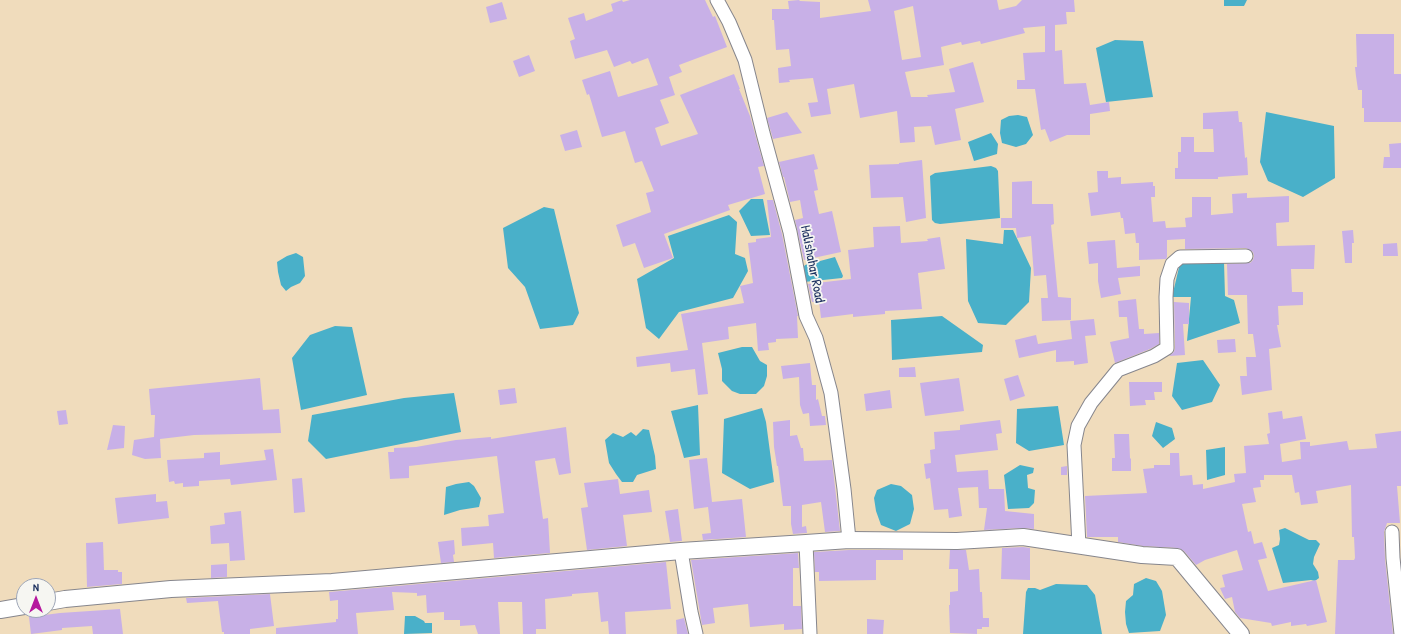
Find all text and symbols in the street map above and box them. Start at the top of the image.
street label: Halishahar Road [796,224,828,304]
north arrow [16,578,56,618]
text: N [33,580,39,594]

